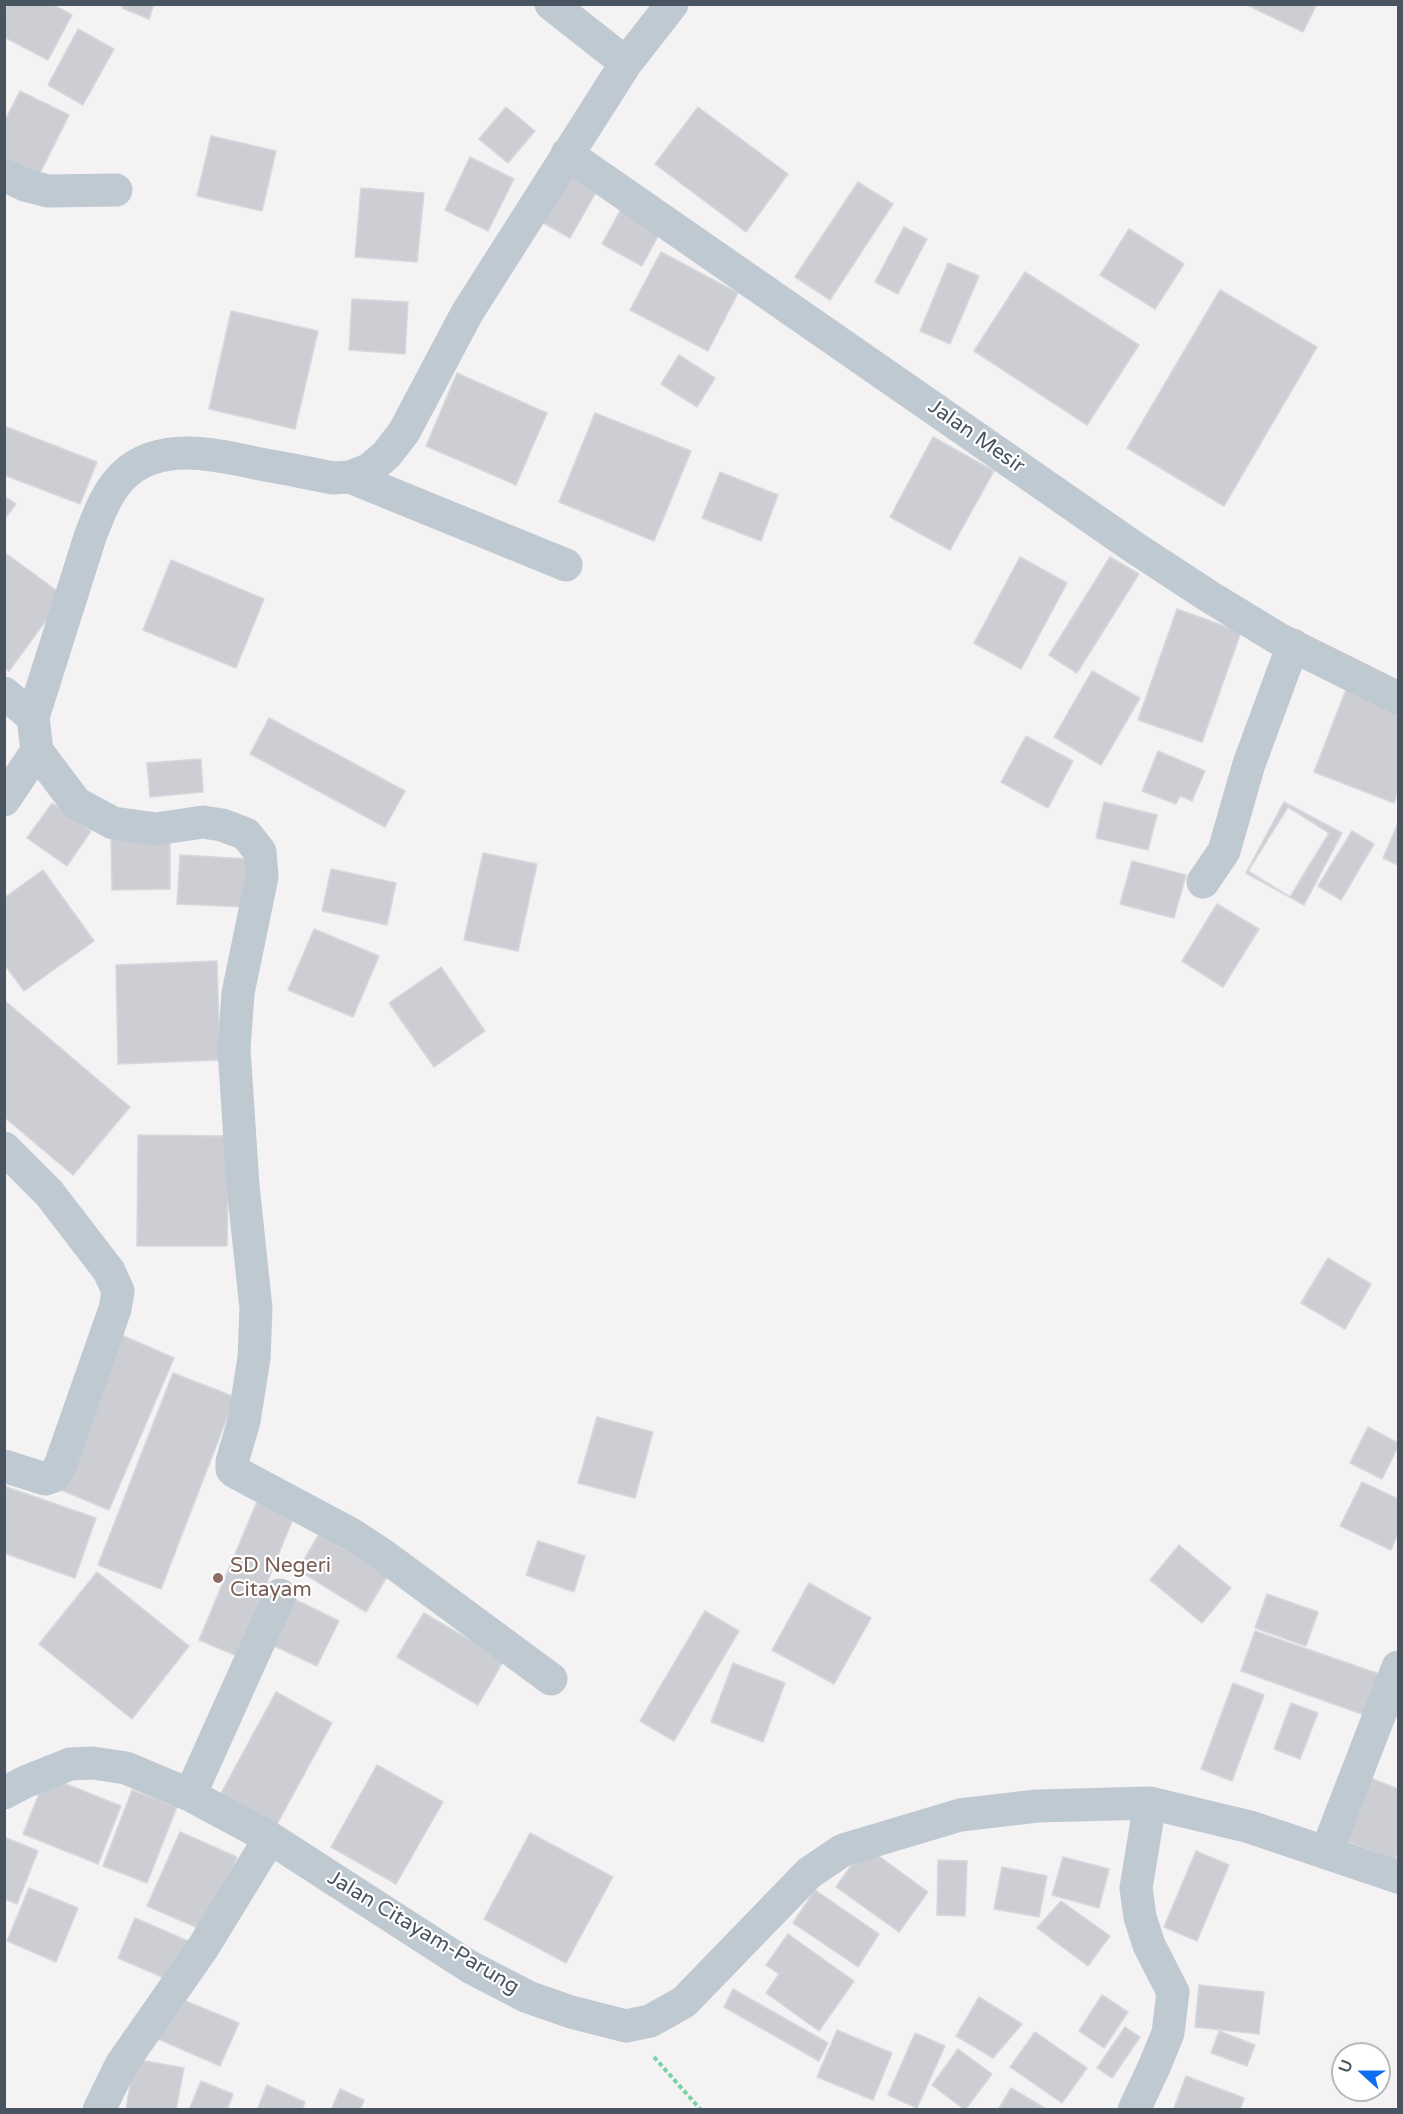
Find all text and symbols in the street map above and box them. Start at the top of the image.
street label: Jalan Mesir [923,395,1029,479]
place label: SD Negeri Citayam [230,1553,331,1603]
marker: SD Negeri Citayam [211,1571,225,1585]
street label: Jalan Citayam-Parung [322,1866,524,2000]
north arrow [1331,2042,1391,2102]
text: U [1335,2057,1358,2076]

